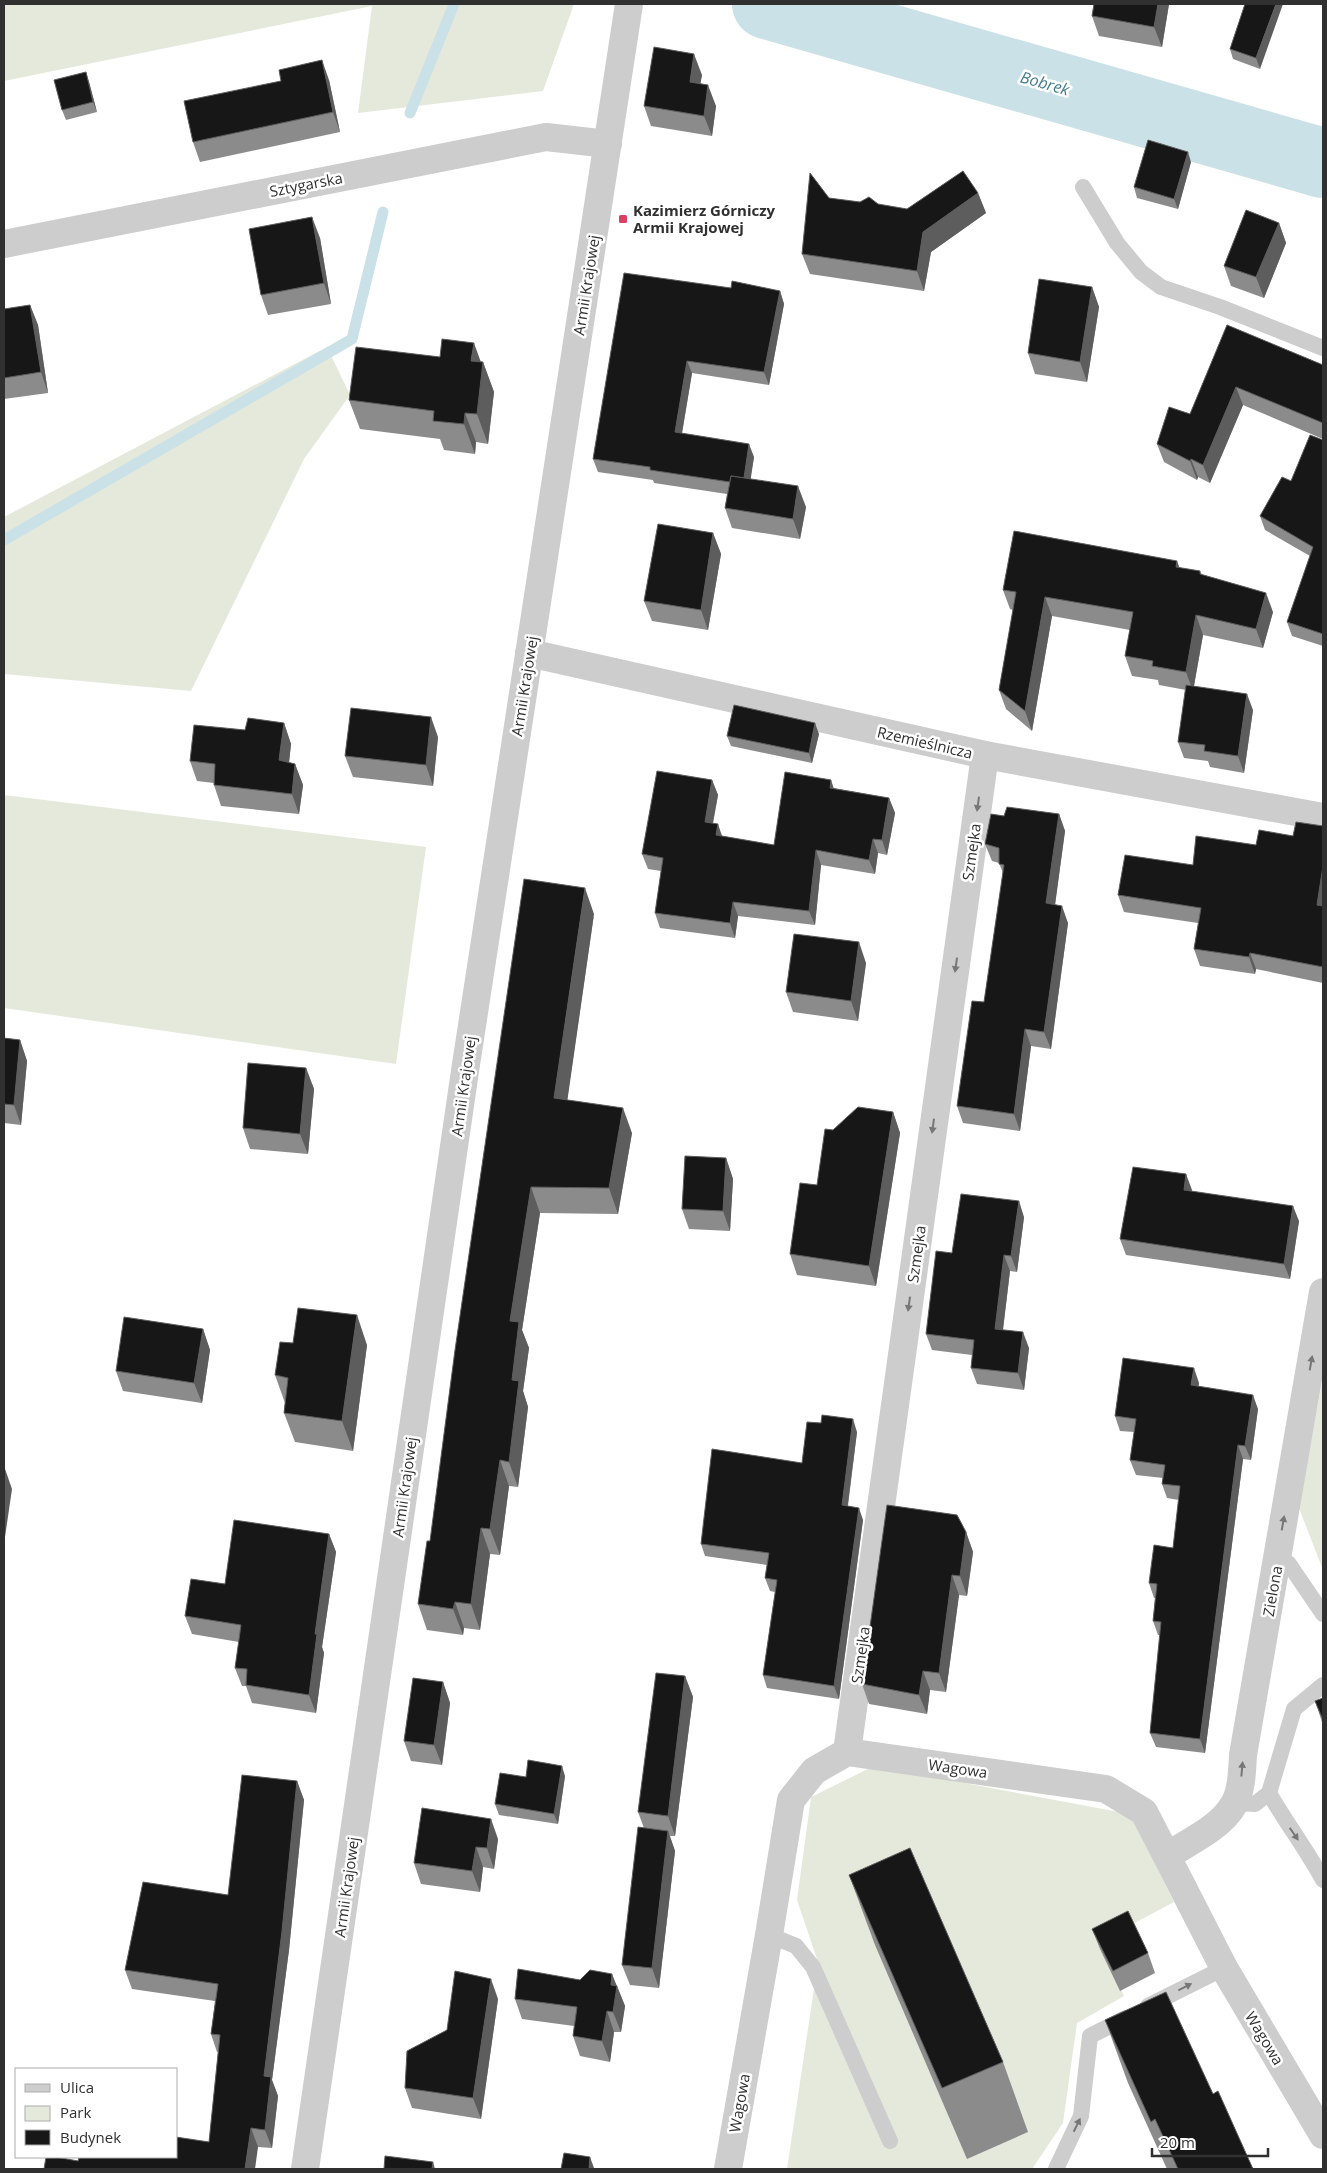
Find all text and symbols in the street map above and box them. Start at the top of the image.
water label: Bobrek [1018,66,1073,101]
street label: Sztygarska [268,167,344,201]
place label: Kazimierz Górniczy Armii Krajowej [633,200,776,237]
marker: Kazimierz Górniczy Armii Krajowej [617,213,629,225]
street label: Armii Krajowej [568,233,604,337]
street label: Armii Krajowej [506,634,542,738]
street label: Rzemieślnicza [875,721,975,763]
one-way arrow [974,796,982,812]
street label: Szmejka [957,822,985,882]
one-way arrow [951,957,959,973]
street label: Armii Krajowej [446,1034,480,1138]
one-way arrow [929,1118,937,1134]
street label: Szmejka [902,1224,930,1284]
one-way arrow [904,1296,912,1312]
one-way arrow [1308,1354,1316,1370]
street label: Armii Krajowej [387,1435,421,1539]
one-way arrow [1280,1514,1288,1530]
street label: Zielona [1258,1564,1286,1618]
street label: Szmejka [846,1625,874,1685]
street label: Wagowa [927,1754,989,1782]
one-way arrow [1238,1761,1246,1777]
one-way arrow [1289,1827,1299,1841]
street label: Armii Krajowej [329,1835,363,1939]
one-way arrow [1178,1983,1192,1991]
street label: Wagowa [1241,2007,1289,2069]
legend [15,2068,178,2158]
street label: Wagowa [724,2072,754,2134]
text: Ulica [60,2077,94,2097]
text: Park [60,2102,91,2122]
one-way arrow [1073,2118,1081,2132]
scale bar [1152,2126,1268,2158]
text: Budynek [60,2127,121,2147]
text: 20 m [1160,2132,1195,2152]

